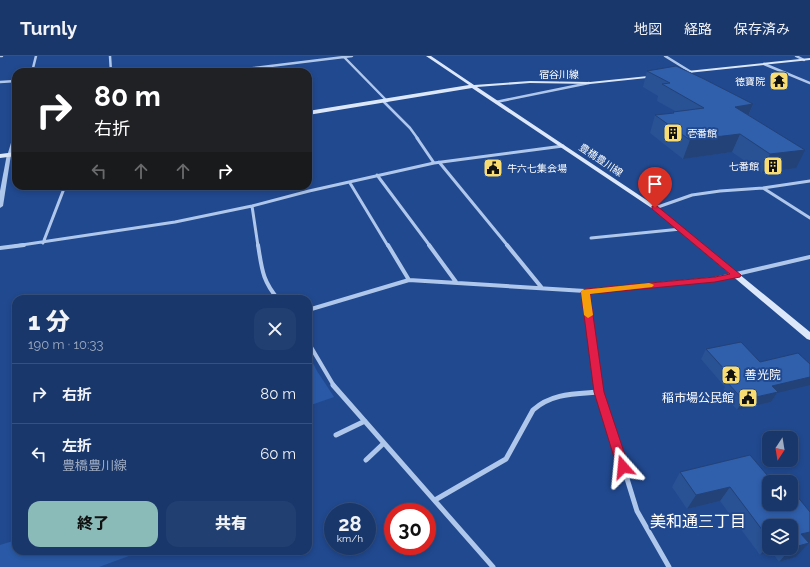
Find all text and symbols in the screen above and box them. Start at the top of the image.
text: Turnly [20,17,77,39]
text: 地図 [634,21,662,37]
text: 経路 [684,21,712,37]
text: 保存済み [734,21,790,37]
street label: 宿谷川線 [539,69,579,80]
temple icon: 徳寶院 [768,70,790,92]
place label: 徳寶院 [735,76,765,87]
text: 80 m [94,80,161,113]
icon: right [28,84,80,136]
text: 右折 [94,118,130,139]
building icon: 壱番館 [662,122,684,144]
place label: 壱番館 [687,128,717,139]
street label: 豊橋豊川線 [577,141,625,179]
building icon: 七番館 [762,155,784,177]
public building icon: 牛六七集会場 [482,157,504,179]
icon: left [88,160,110,182]
icon: ahead [130,160,152,182]
icon: ahead [172,160,194,182]
icon: right [214,160,236,182]
place label: 七番館 [729,161,759,172]
place label: 牛六七集会場 [507,163,567,174]
pin [638,167,672,208]
icon: arrive [644,173,666,195]
text: 1 分 [28,307,70,336]
button: close [254,308,296,350]
text: 190 m · 10:33 [28,337,103,352]
temple icon: 善光院 [720,364,742,386]
place label: 善光院 [745,368,781,382]
icon: right [28,383,50,405]
text: 80 m [260,385,296,403]
text: 右折 [62,386,92,404]
public building icon: 稲市場公民館 [737,387,759,409]
place label: 稲市場公民館 [662,391,734,405]
north arrow [762,431,798,467]
map controls [762,431,798,555]
text: 左折 [62,437,92,455]
icon: left [28,443,50,465]
text: 60 m [260,445,296,463]
position arrow [602,446,644,488]
text: 豊橋豊川線 [62,458,127,473]
button: sound [762,475,798,511]
button: 終了 [28,501,158,547]
button: 共有 [166,501,296,547]
speed limit sign: 30 [384,503,436,555]
text: 28 [338,512,362,536]
district label: 美和通三丁目 [650,512,746,531]
button: layers [762,519,798,555]
text: km/h [337,533,363,544]

